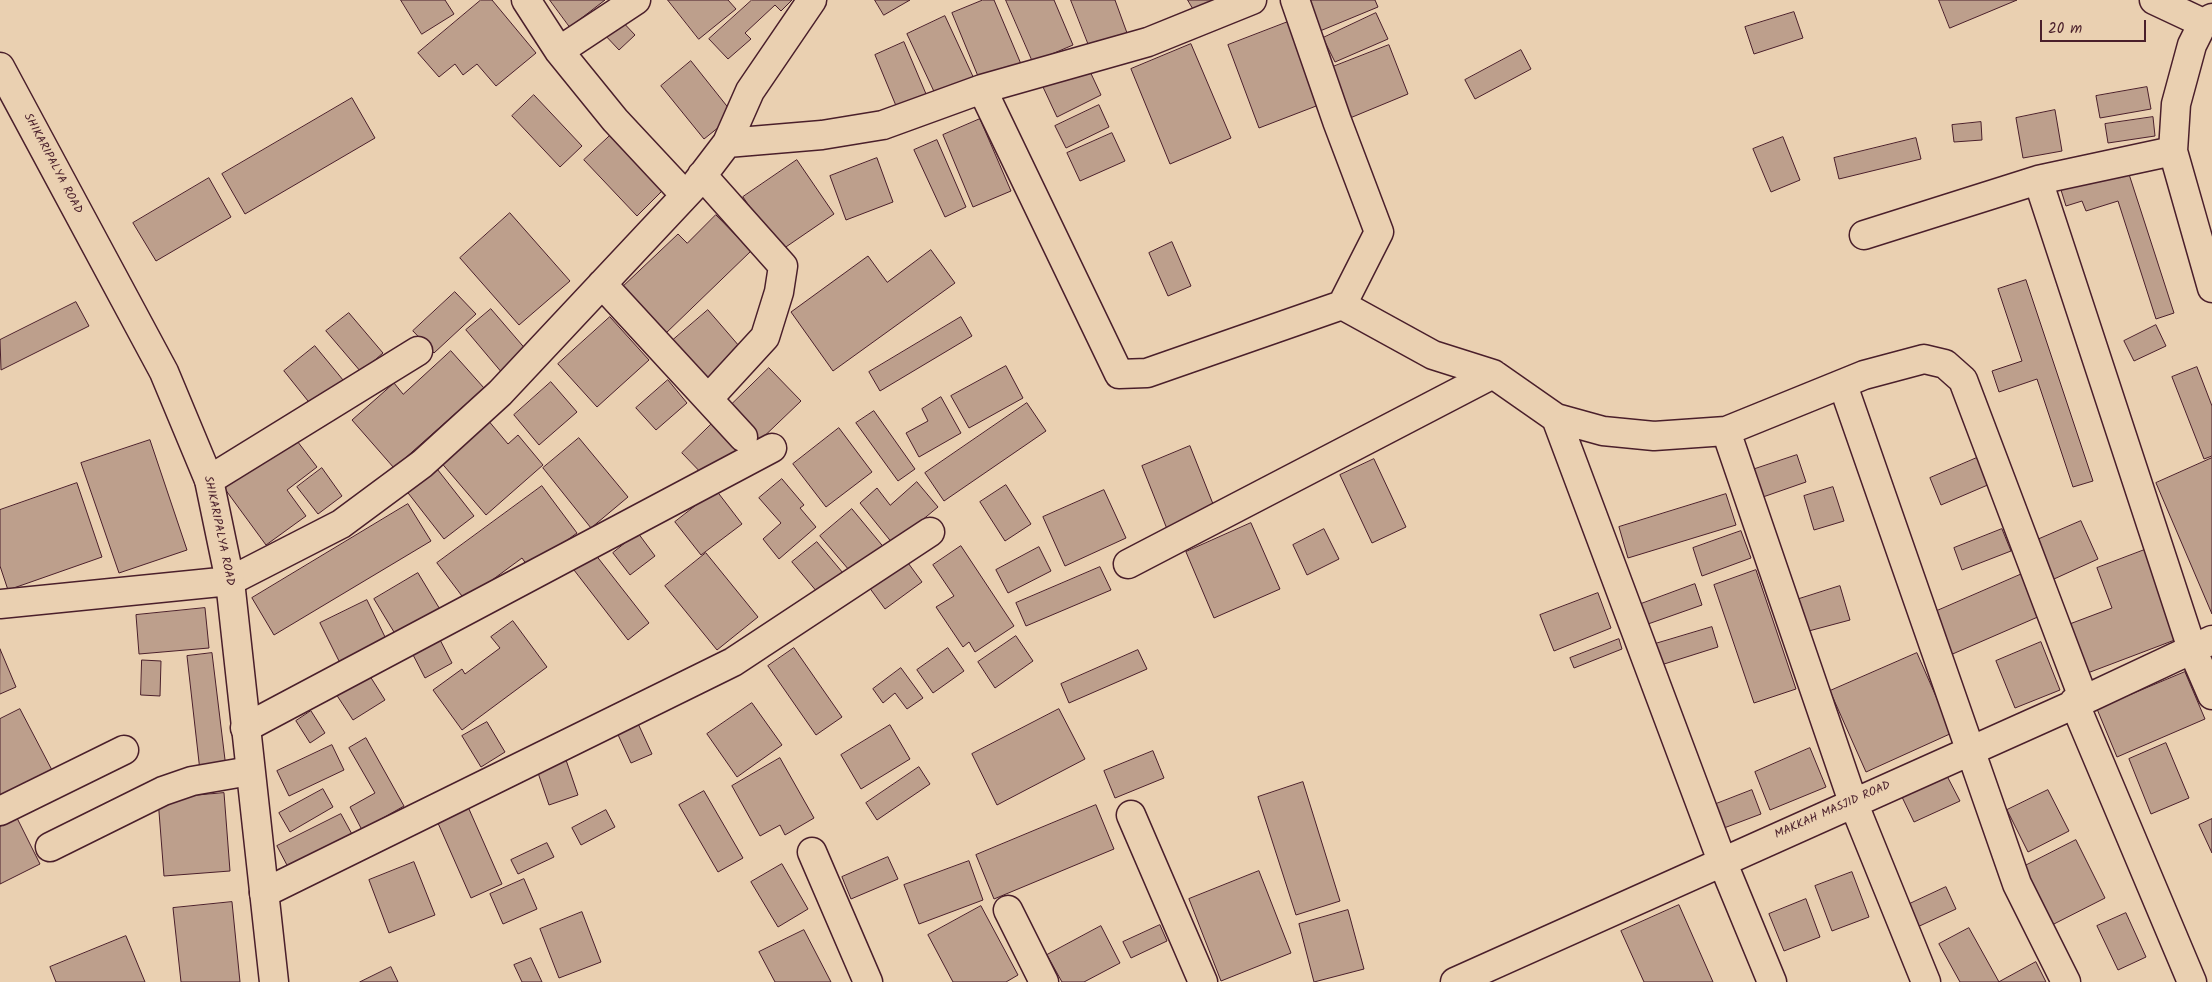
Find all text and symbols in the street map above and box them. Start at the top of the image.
scale bar [2042,10,2148,42]
text: 20 m [2048,17,2082,41]
street label: SHIKARIPALYA ROAD [19,111,85,217]
street label: SHIKARIPALYA ROAD [199,475,237,587]
street label: MAKKAH MASJID ROAD [1773,779,1893,843]

